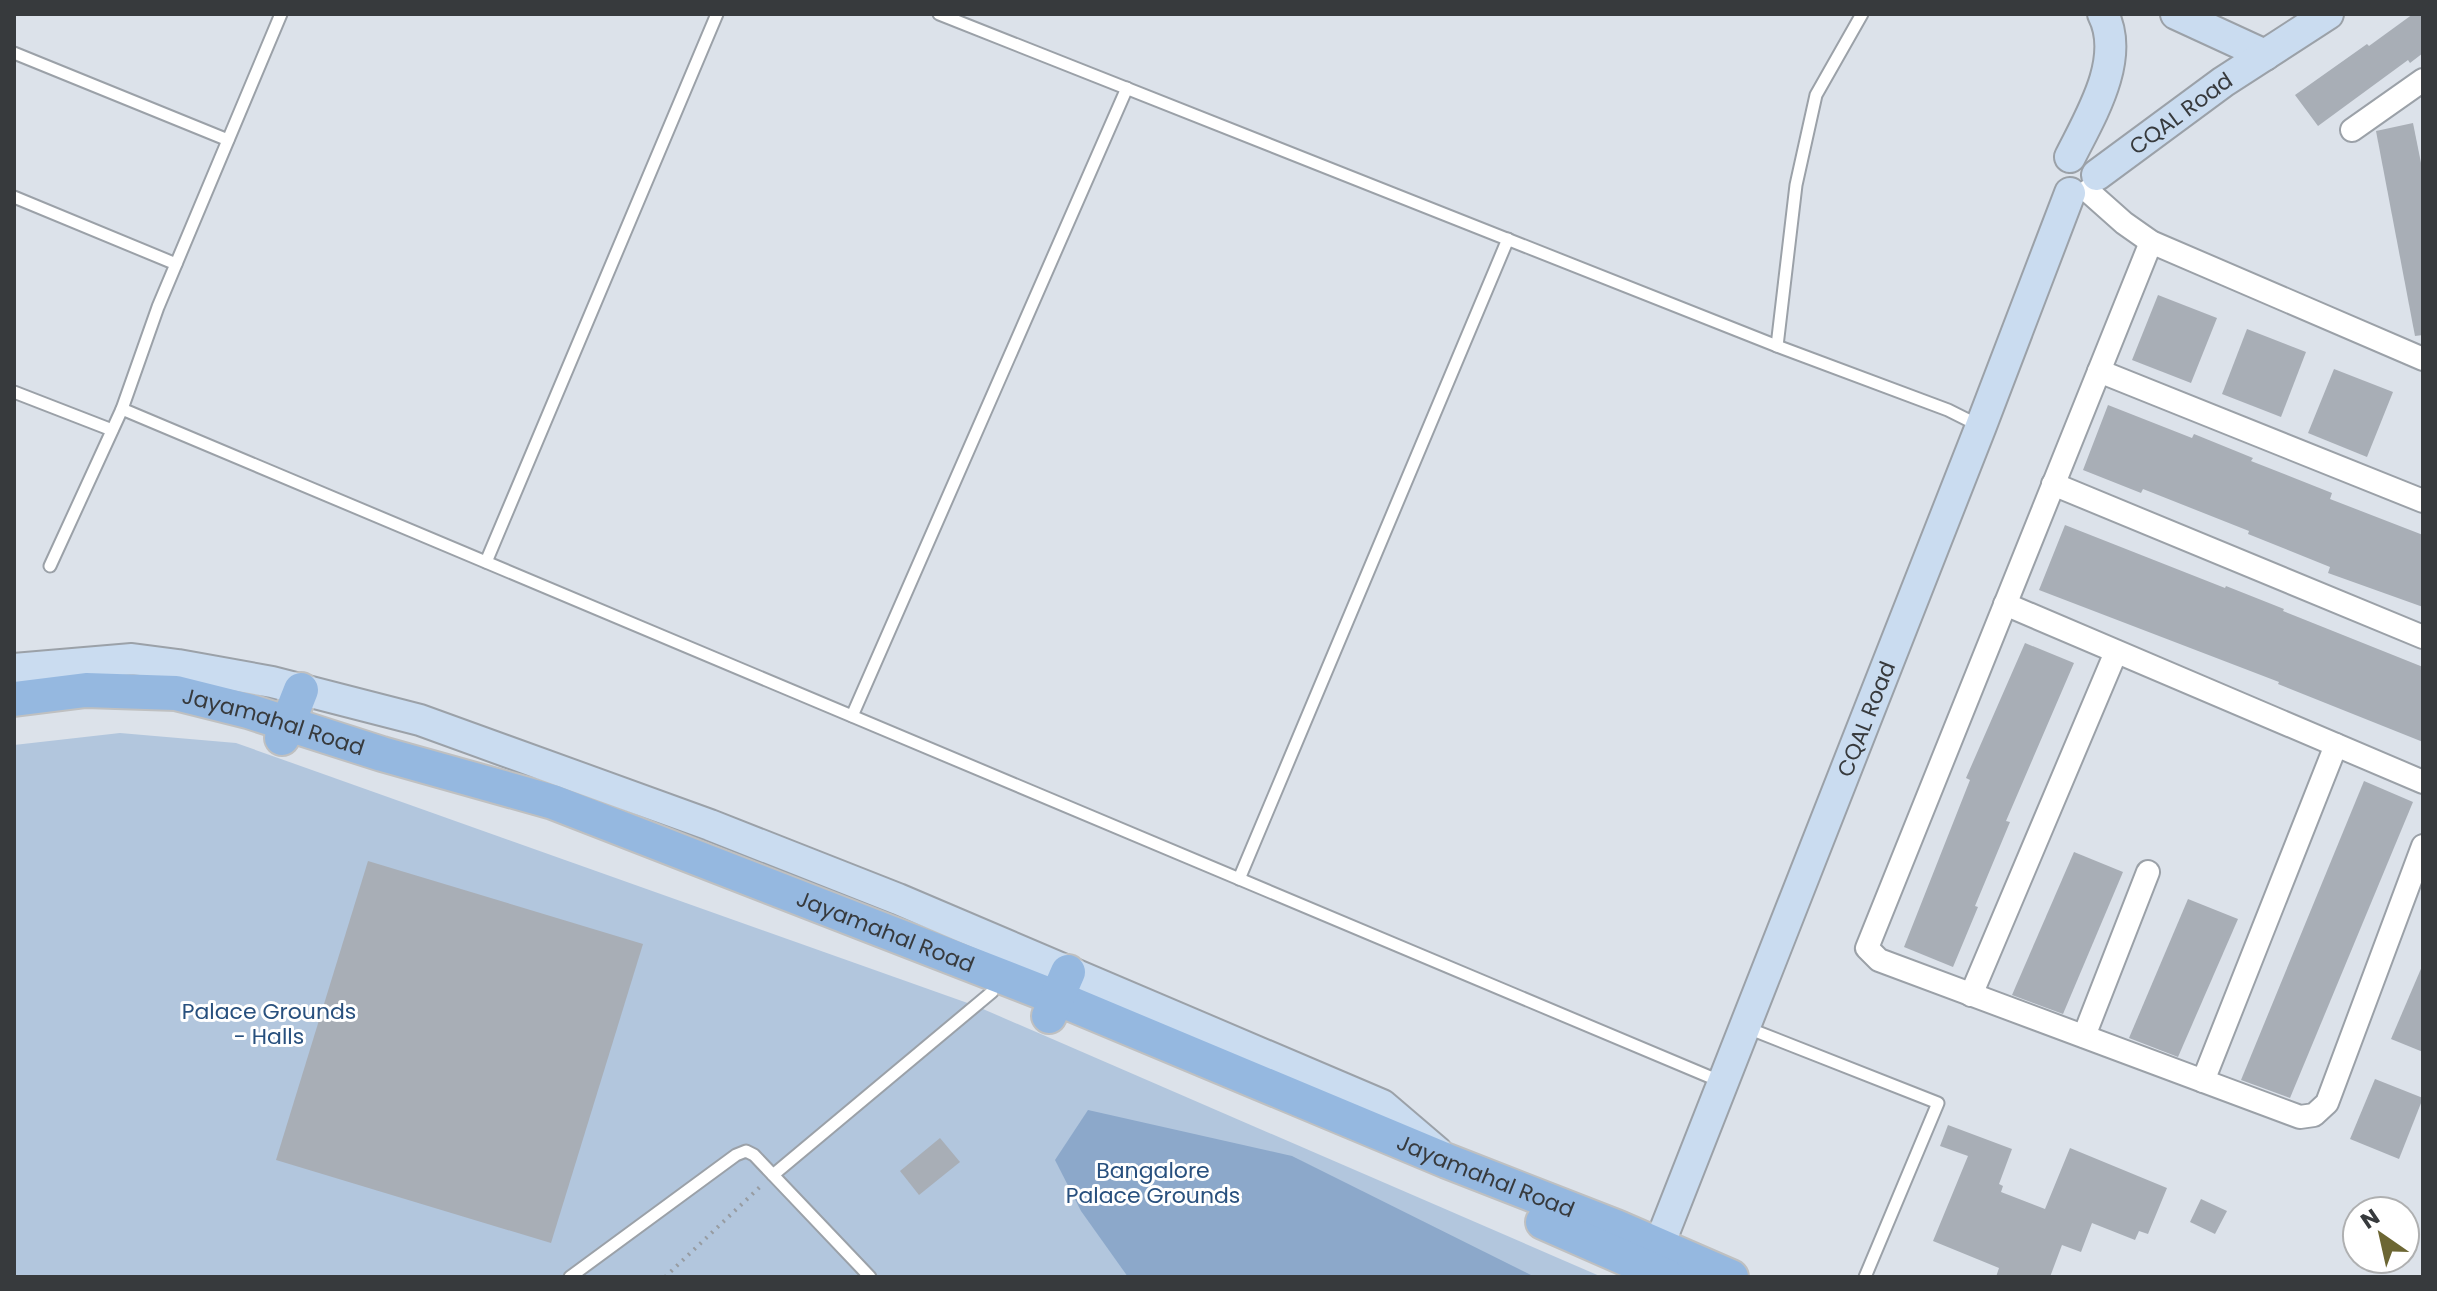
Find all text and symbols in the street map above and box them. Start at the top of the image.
street label: CQAL Road [2122,64,2238,162]
street label: CQAL Road [1829,656,1903,781]
street label: Jayamahal Road [179,680,369,763]
street label: Jayamahal Road [792,883,979,980]
park label: Palace Grounds - Halls [182,996,356,1052]
street label: Jayamahal Road [1392,1126,1579,1225]
park label: Bangalore Palace Grounds [1066,1155,1240,1211]
north arrow [2341,1195,2421,1275]
text: N [2355,1201,2386,1236]

